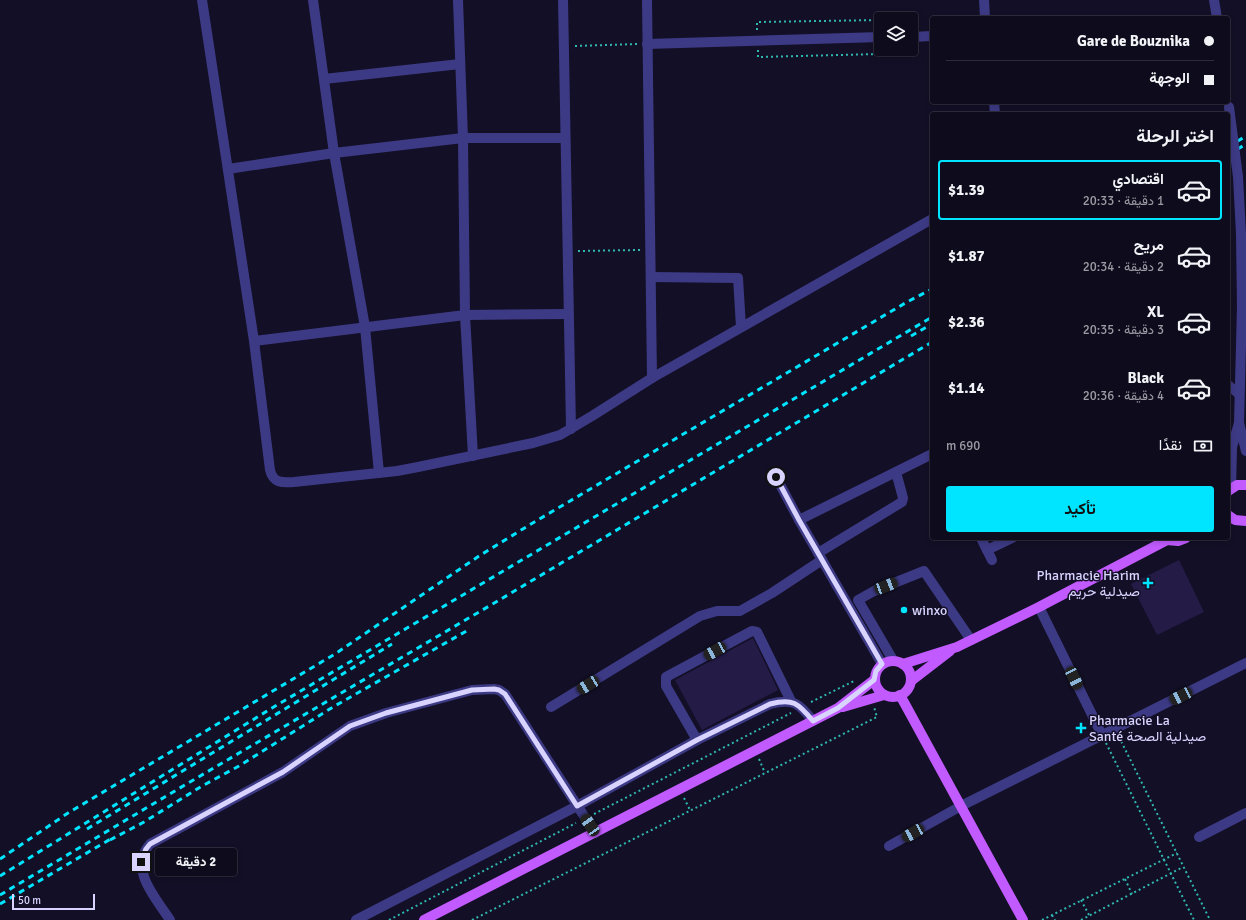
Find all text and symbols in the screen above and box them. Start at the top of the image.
map controls [874,12,918,56]
button: layers [874,12,918,56]
text: Gare de Bouznika [1077,32,1190,50]
text: الوجهة [1149,69,1190,87]
text: اختر الرحلة [1136,125,1214,147]
text: اقتصادي [1112,170,1164,188]
icon: car [1176,172,1212,208]
text: $1.39 [948,181,985,199]
text: 1 دقيقة · 20:33 [1083,193,1164,209]
text: مريح [1134,236,1164,254]
icon: car [1176,238,1212,274]
text: $1.87 [948,247,985,265]
text: 2 دقيقة · 20:34 [1083,259,1164,275]
text: XL [1147,303,1164,321]
icon: car [1176,304,1212,340]
text: $2.36 [948,313,985,331]
text: 3 دقيقة · 20:35 [1083,322,1164,338]
text: Black [1127,369,1164,387]
icon: car [1176,370,1212,406]
text: $1.14 [948,379,985,397]
text: 4 دقيقة · 20:36 [1083,388,1164,404]
icon: cash [1192,435,1214,457]
text: نقدًا [1159,436,1182,454]
text: 690 m [946,438,980,454]
route start [767,468,785,486]
button: تأكيد [946,486,1214,532]
place label: Pharmacie Harim صيدلية حريم [1036,567,1140,600]
car [873,576,899,596]
marker: Pharmacie Harim صيدلية حريم [1143,578,1153,588]
place label: winxo [912,602,947,619]
marker: winxo [899,605,909,615]
car [702,640,728,662]
car [1063,665,1085,691]
car [575,674,601,696]
car [1168,685,1194,707]
place label: Pharmacie La Santé صيدلية الصحة [1089,712,1206,745]
marker: Pharmacie La Santé صيدلية الصحة [1076,723,1086,733]
car [578,812,602,838]
car [900,822,926,844]
callout: 2 دقيقة [155,848,237,876]
route end [132,853,150,871]
text: 2 دقيقة [176,854,216,870]
scale bar [12,892,95,911]
text: 50 m [18,894,41,907]

